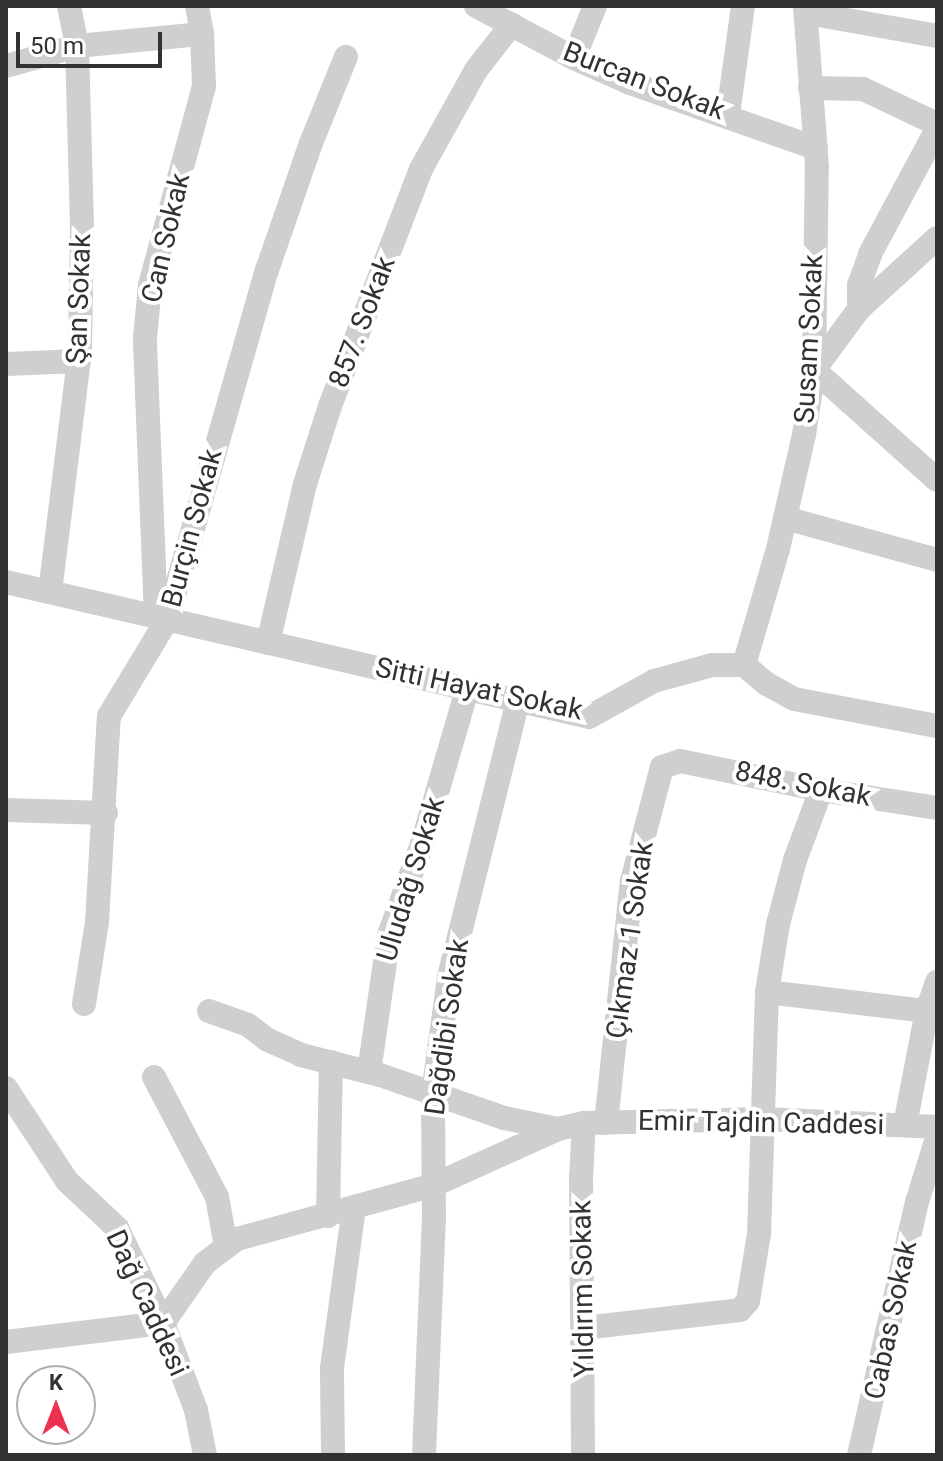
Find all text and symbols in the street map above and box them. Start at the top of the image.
scale bar [20,16,166,66]
text: 50 m [30,32,84,60]
street label: Burcan Sokak [558,35,730,127]
street label: Can Sokak [135,170,197,306]
street label: Şan Sokak [60,233,98,365]
street label: 857. Sokak [322,252,402,392]
street label: Susam Sokak [788,254,830,424]
street label: Burçin Sokak [155,445,229,611]
street label: Sitti Hayat Sokak [372,651,586,727]
street label: 848. Sokak [732,754,874,814]
street label: Uludağ Sokak [370,793,452,965]
street label: Çıkmaz 1 Sokak [600,839,660,1041]
street label: Dağdibi Sokak [418,937,476,1117]
street label: Emir Tajdin Caddesi [637,1104,885,1142]
street label: Yıldırım Sokak [565,1200,601,1378]
street label: Dağ Caddesi [99,1225,195,1381]
street label: Cabas Sokak [858,1237,924,1403]
north arrow [16,1365,96,1445]
text: K [49,1370,63,1395]

